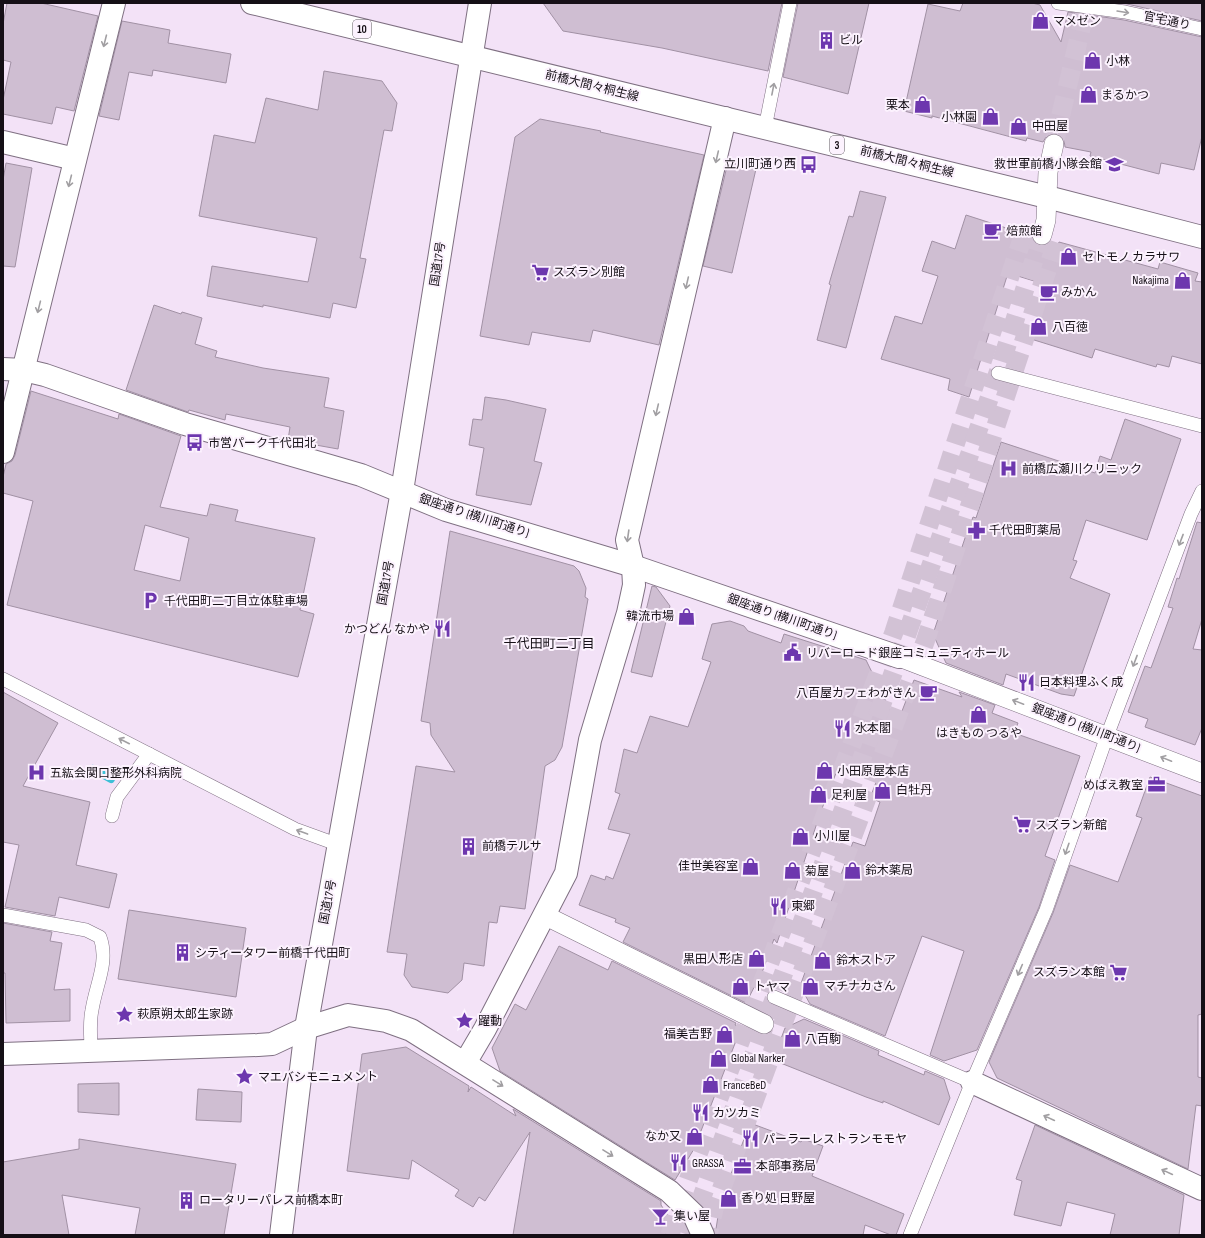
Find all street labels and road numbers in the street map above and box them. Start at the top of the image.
street label: 官宅通り [1142,9,1192,33]
road number: 10 [353,20,371,38]
street label: 前橋大間々桐生線 [544,67,640,105]
road number: 3 [830,136,844,154]
street label: 前橋大間々桐生線 [859,143,955,181]
street label: 国道17号 [427,241,449,287]
street label: 銀座通り (横川町通り) [417,491,531,541]
street label: 国道17号 [375,560,397,606]
street label: 銀座通り (横川町通り) [725,591,839,643]
street label: 銀座通り (横川町通り) [1030,700,1142,756]
street label: 国道17号 [316,878,340,926]

